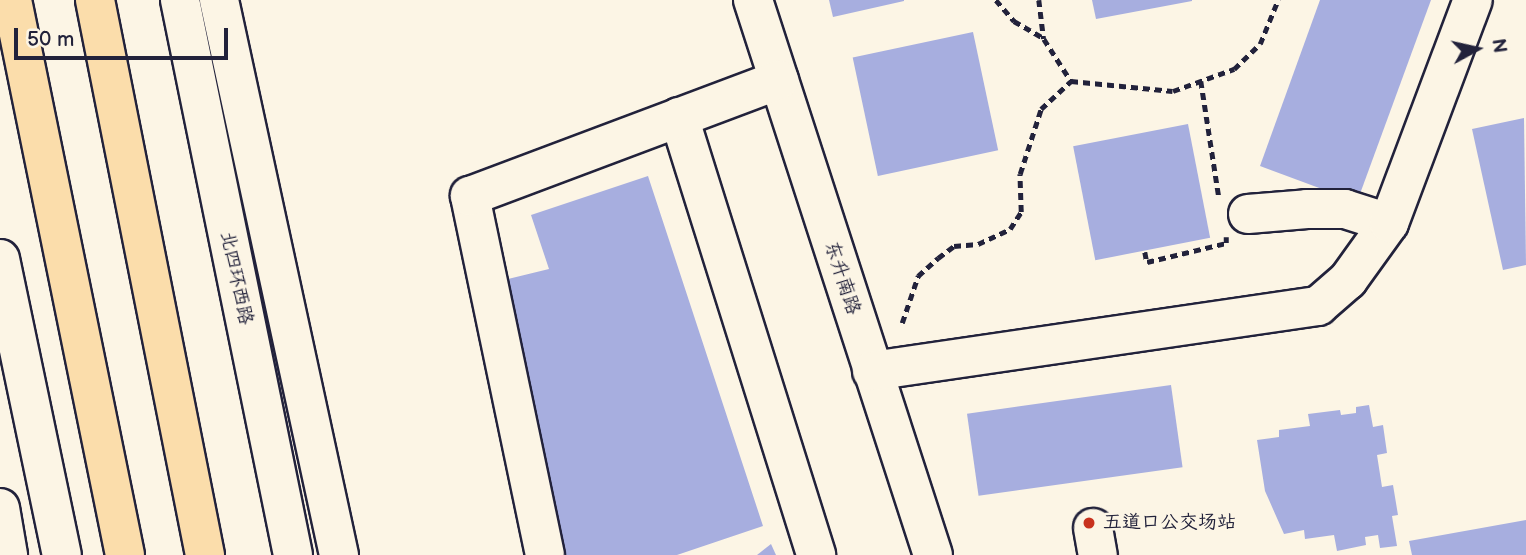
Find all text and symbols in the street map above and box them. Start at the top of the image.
scale bar [18,14,231,58]
north arrow [1442,14,1512,84]
text: 50 m [27,27,74,52]
text: N [1486,37,1511,55]
street label: 北四环西路 [215,229,257,327]
street label: 东升南路 [819,238,865,318]
place label: 五道口公交场站 [1103,512,1236,534]
marker: 五道口公交场站 [1081,515,1097,531]

